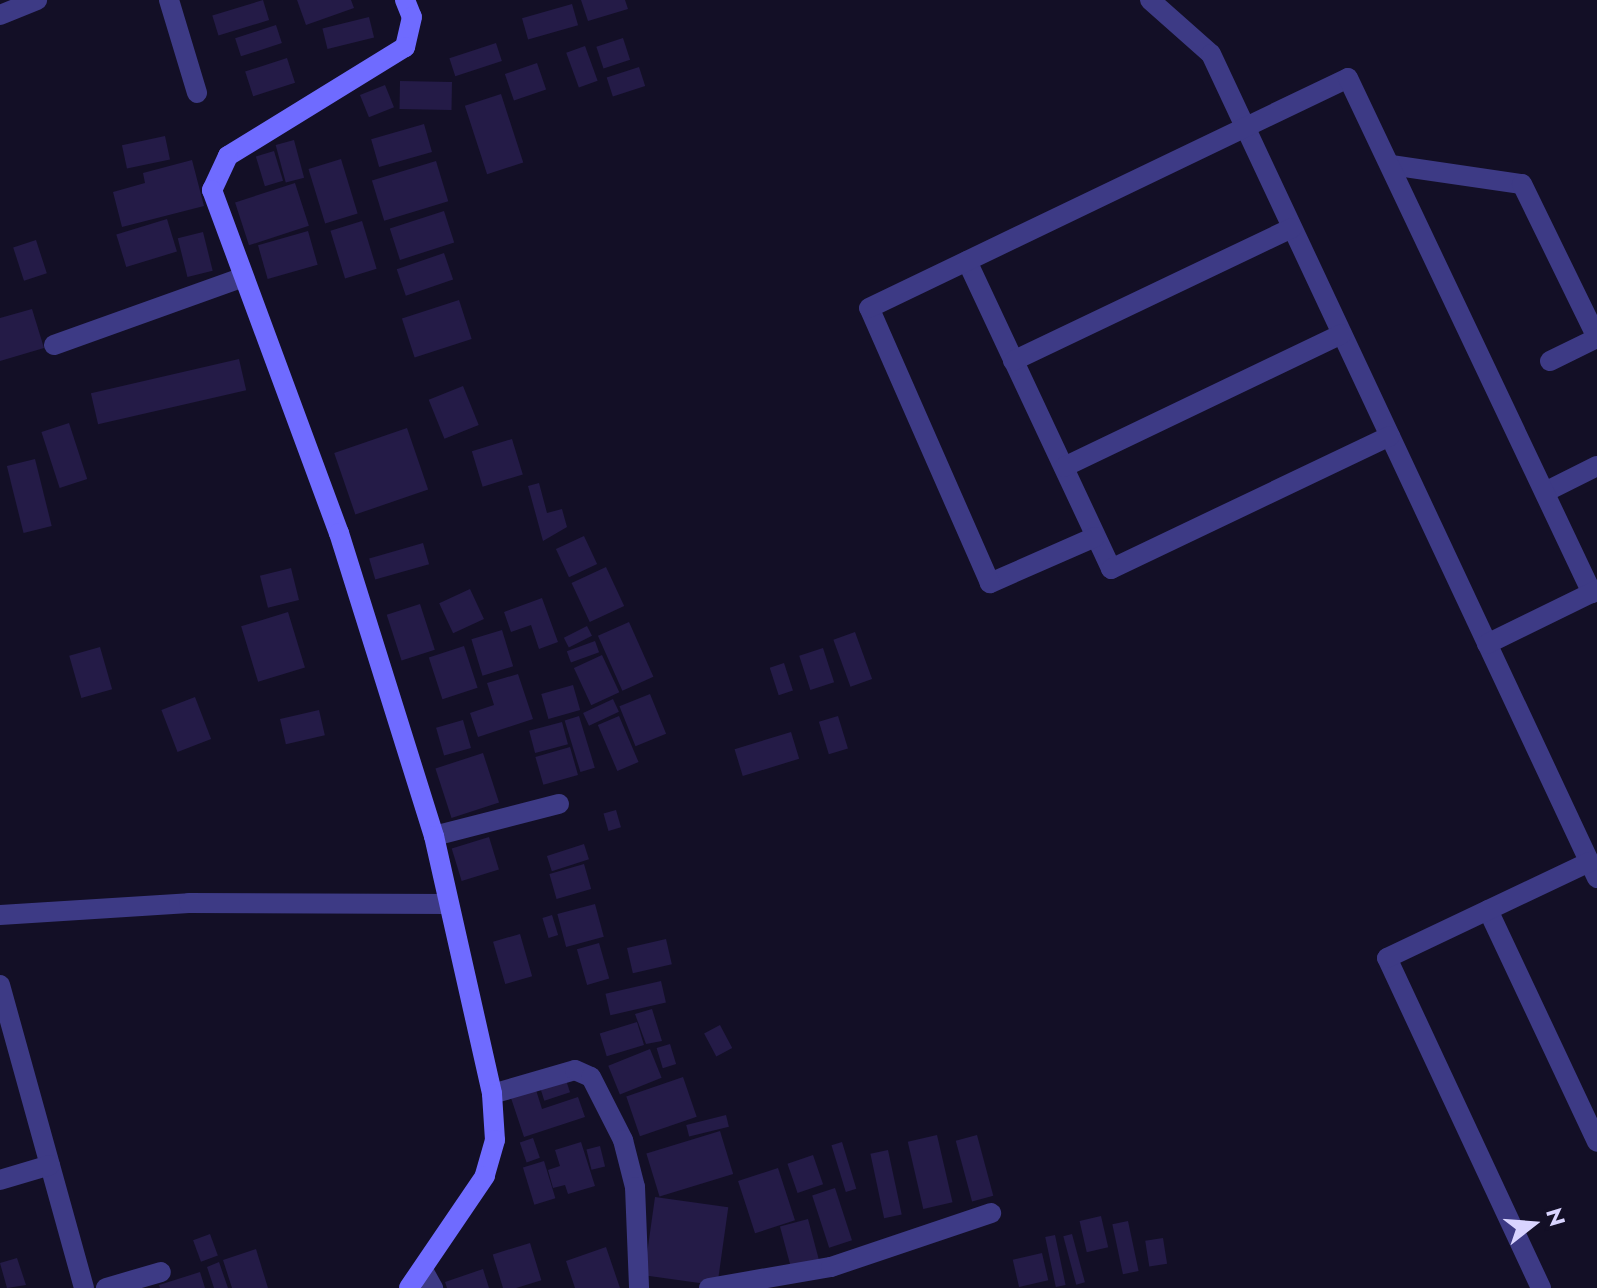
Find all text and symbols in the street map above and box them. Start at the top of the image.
north arrow [1493,1184,1573,1264]
text: N [1538,1204,1574,1230]

